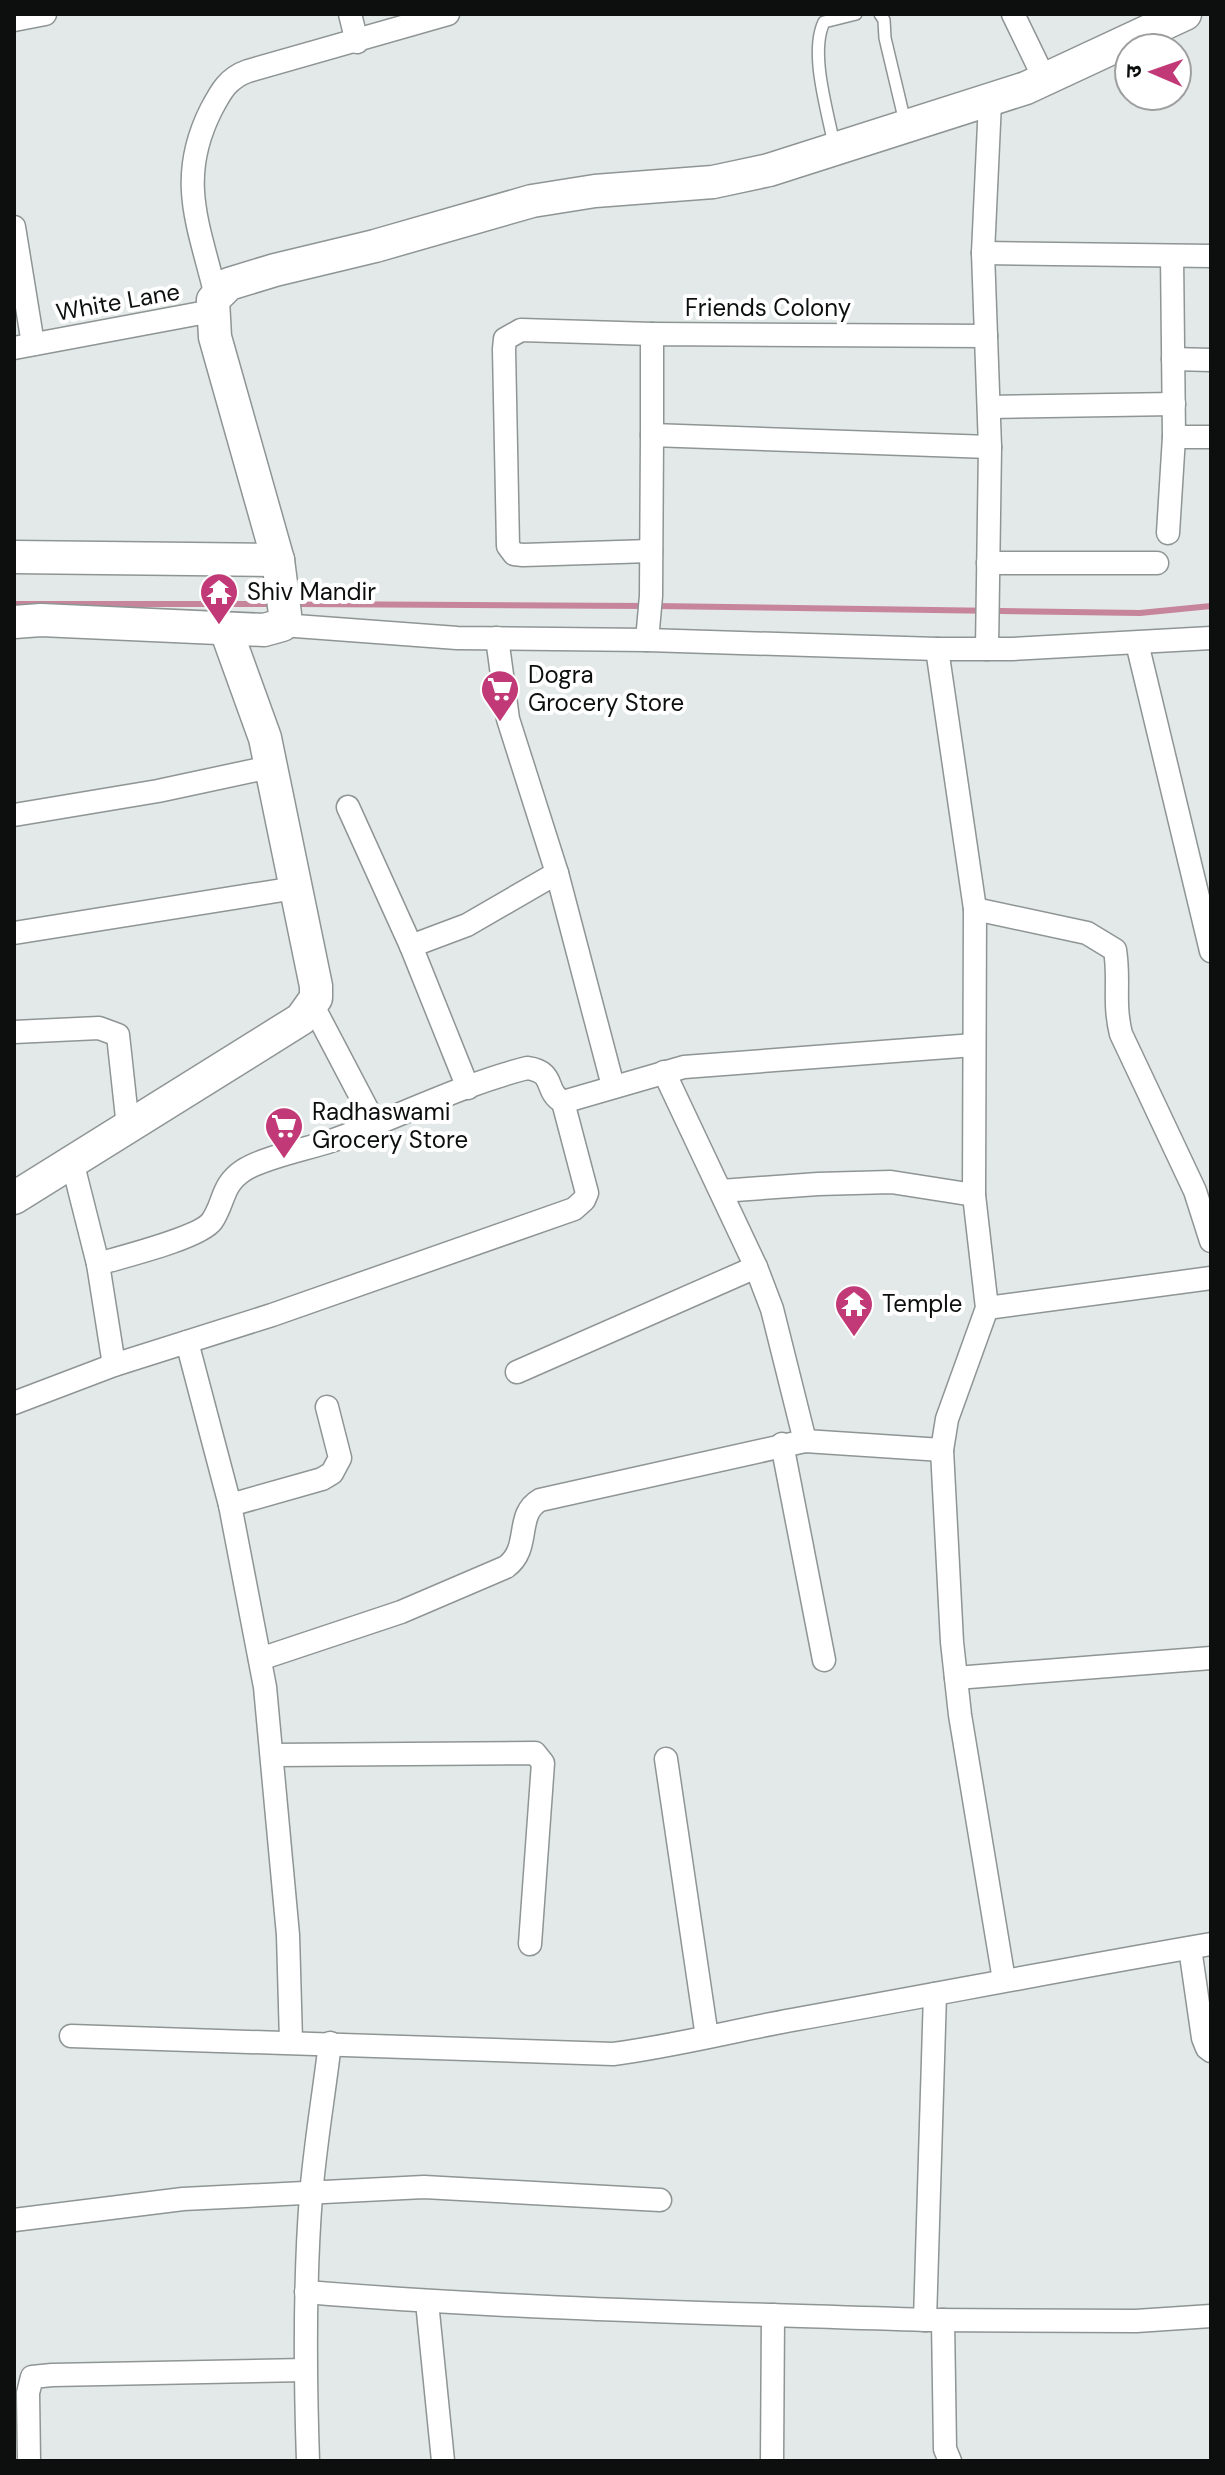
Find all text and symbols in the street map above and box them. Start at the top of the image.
north arrow [1113,32,1193,112]
text: उ [1119,63,1148,78]
street label: White Lane [54,275,182,328]
street label: Friends Colony [685,292,851,323]
temple icon: Shiv Mandir [198,571,240,626]
place label: Shiv Mandir [247,576,376,607]
place label: Dogra Grocery Store [528,659,684,718]
supermarket icon: Dogra Grocery Store [479,668,521,723]
place label: Radhaswami Grocery Store [312,1096,468,1155]
supermarket icon: Radhaswami Grocery Store [263,1105,305,1160]
temple icon: Temple [833,1283,875,1338]
place label: Temple [882,1288,962,1319]

